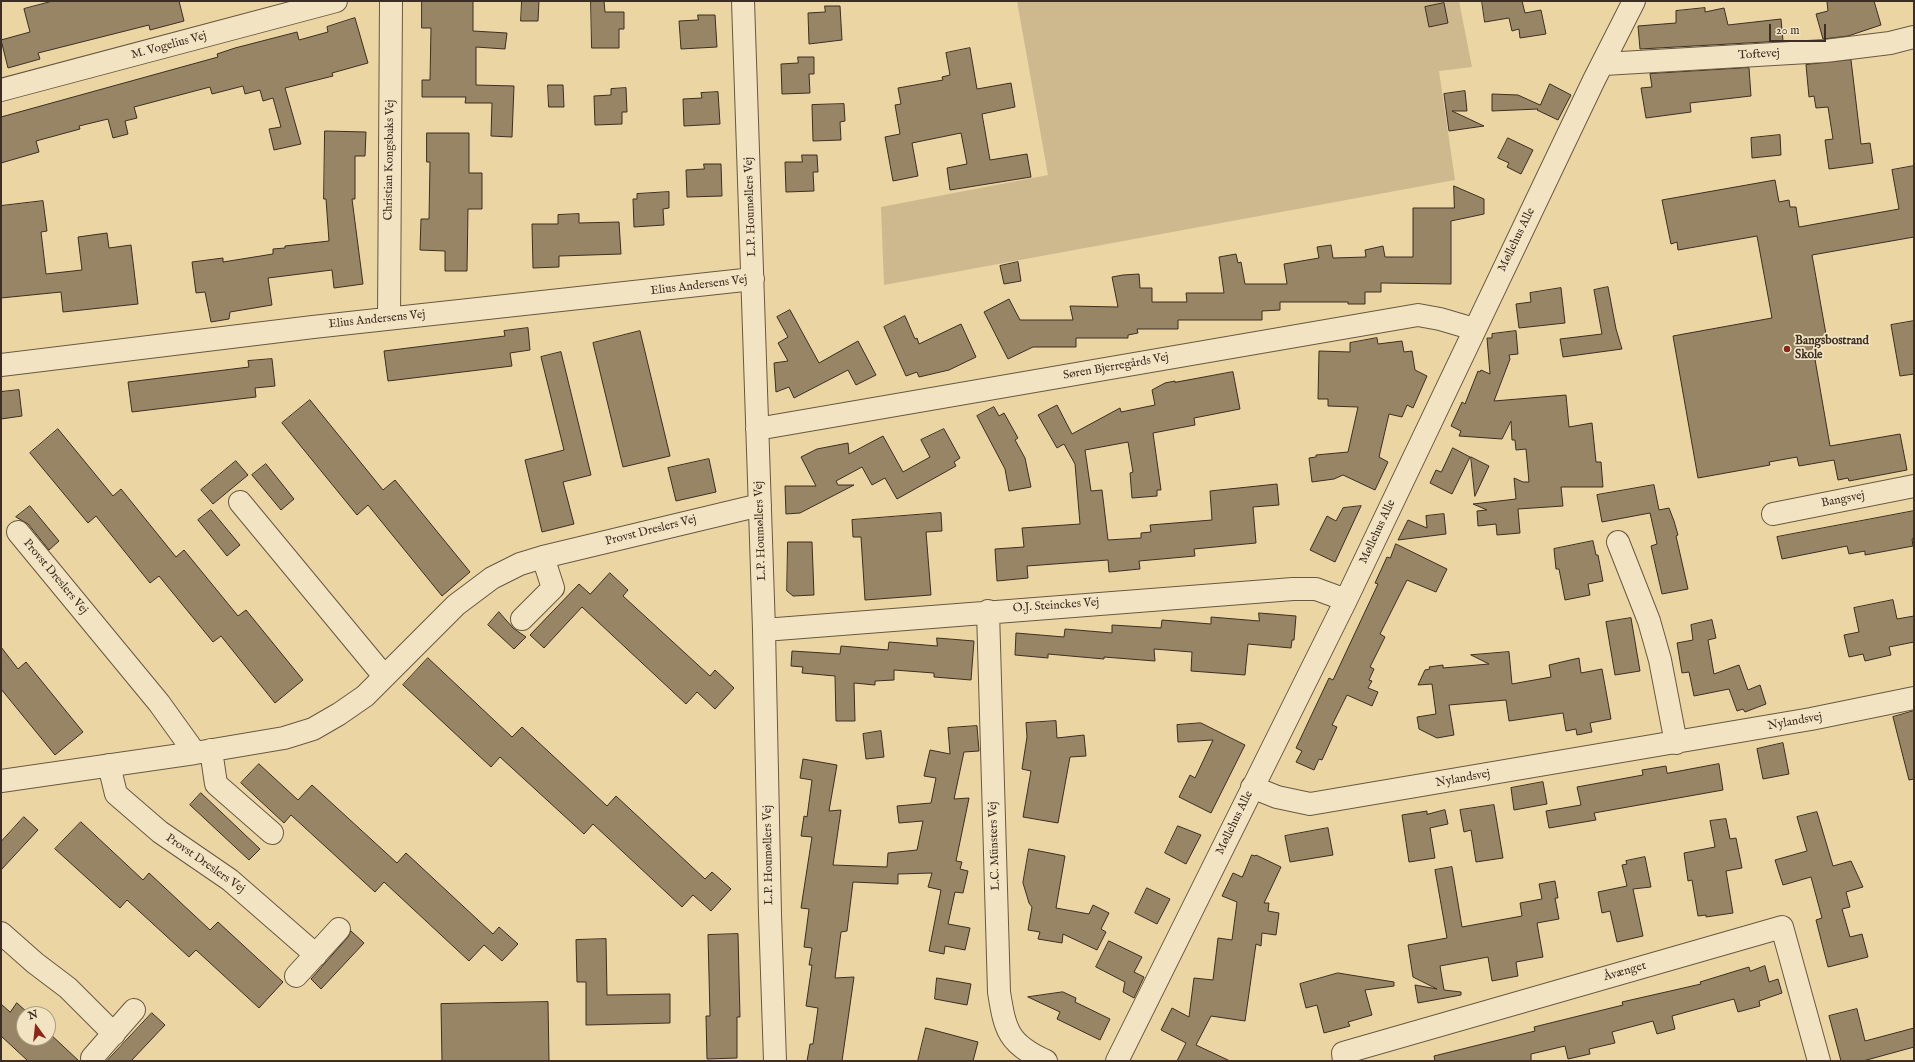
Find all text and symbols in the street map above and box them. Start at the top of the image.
scale bar [1771,16,1828,42]
text: 20 m [1776,23,1799,38]
street label: M. Vogelius Vej [130,29,208,63]
street label: Toftevej [1738,47,1780,63]
street label: Christian Kongsbaks Vej [382,99,398,221]
street label: L.P. Houmøllers Vej [742,157,760,257]
street label: Møllehus Alle [1495,206,1539,274]
street label: Elius Andersens Vej [650,273,748,299]
street label: Elius Andersens Vej [328,308,426,332]
place label: Bangsbostrand Skole [1795,335,1869,363]
marker: Bangsbostrand Skole [1782,344,1792,354]
street label: Søren Bjerregårds Vej [1062,351,1170,383]
street label: L.P. Houmøllers Vej [752,481,770,581]
street label: Bangsvej [1820,489,1866,511]
street label: Møllehus Alle [1357,498,1399,566]
street label: Provst Dreslers Vej [604,513,698,549]
street label: Provst Dreslers Vej [19,537,91,617]
street label: O.J. Steinckes Vej [1012,596,1100,616]
street label: Nylandsvej [1767,710,1823,734]
street label: Nylandsvej [1435,767,1491,791]
street label: Møllehus Alle [1213,789,1257,857]
street label: L.C. Münsters Vej [986,801,1004,891]
street label: L.P. Houmøllers Vej [761,805,777,905]
street label: Provst Dreslers Vej [163,831,247,897]
street label: Åvænget [1602,959,1648,985]
north arrow [16,1006,56,1046]
text: N [27,1007,40,1023]

